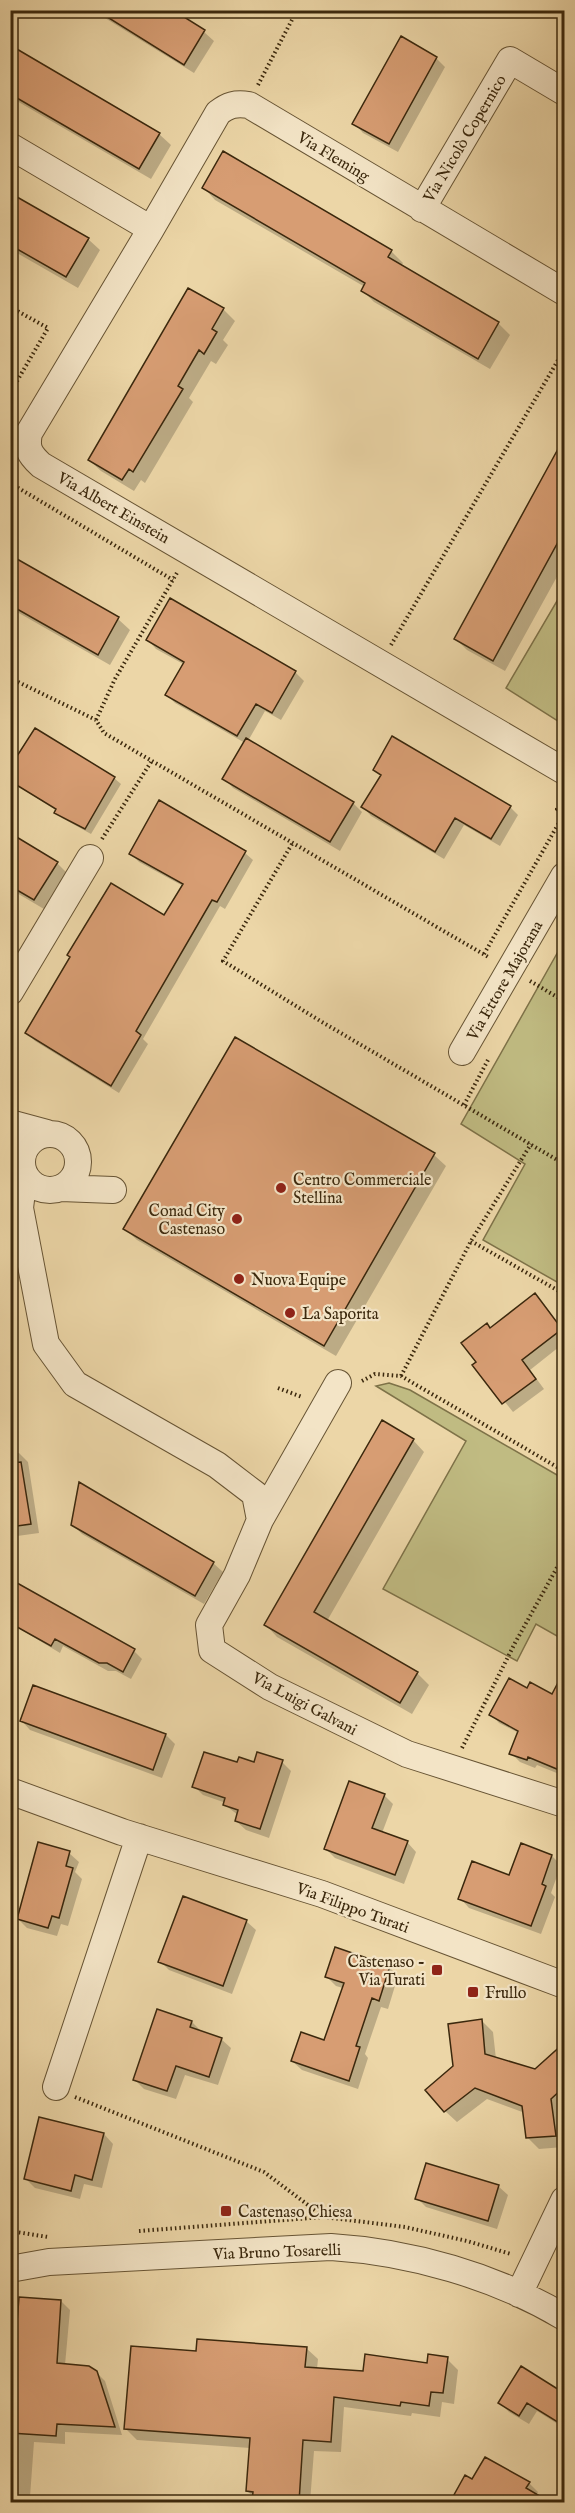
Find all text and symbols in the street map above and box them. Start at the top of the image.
street label: Via Nicolò Copernico [419,71,512,207]
street label: Via Fleming [292,128,373,187]
street label: Via Albert Einstein [52,468,173,549]
street label: Via Ettore Majorana [463,917,548,1045]
place label: Centro Commerciale Stellina [293,1171,431,1209]
marker: Centro Commerciale Stellina [274,1181,288,1195]
place label: Conad City Castenaso [149,1202,225,1240]
marker: Conad City Castenaso [230,1212,244,1226]
place label: Nuova Equipe [251,1271,346,1291]
marker: Nuova Equipe [232,1272,246,1286]
place label: La Saporita [302,1305,379,1325]
marker: La Saporita [283,1306,297,1320]
street label: Via Luigi Galvani [247,1668,360,1741]
street label: Via Filippo Turati [292,1879,412,1939]
place label: Castenaso - Via Turati [348,1953,425,1991]
marker: Castenaso - Via Turati [430,1963,444,1977]
place label: Frullo [485,1984,527,2004]
marker: Frullo [466,1985,480,1999]
place label: Castenaso Chiesa [238,2203,352,2223]
marker: Castenaso Chiesa [219,2204,233,2218]
street label: Via Bruno Tosarelli [212,2241,341,2265]

